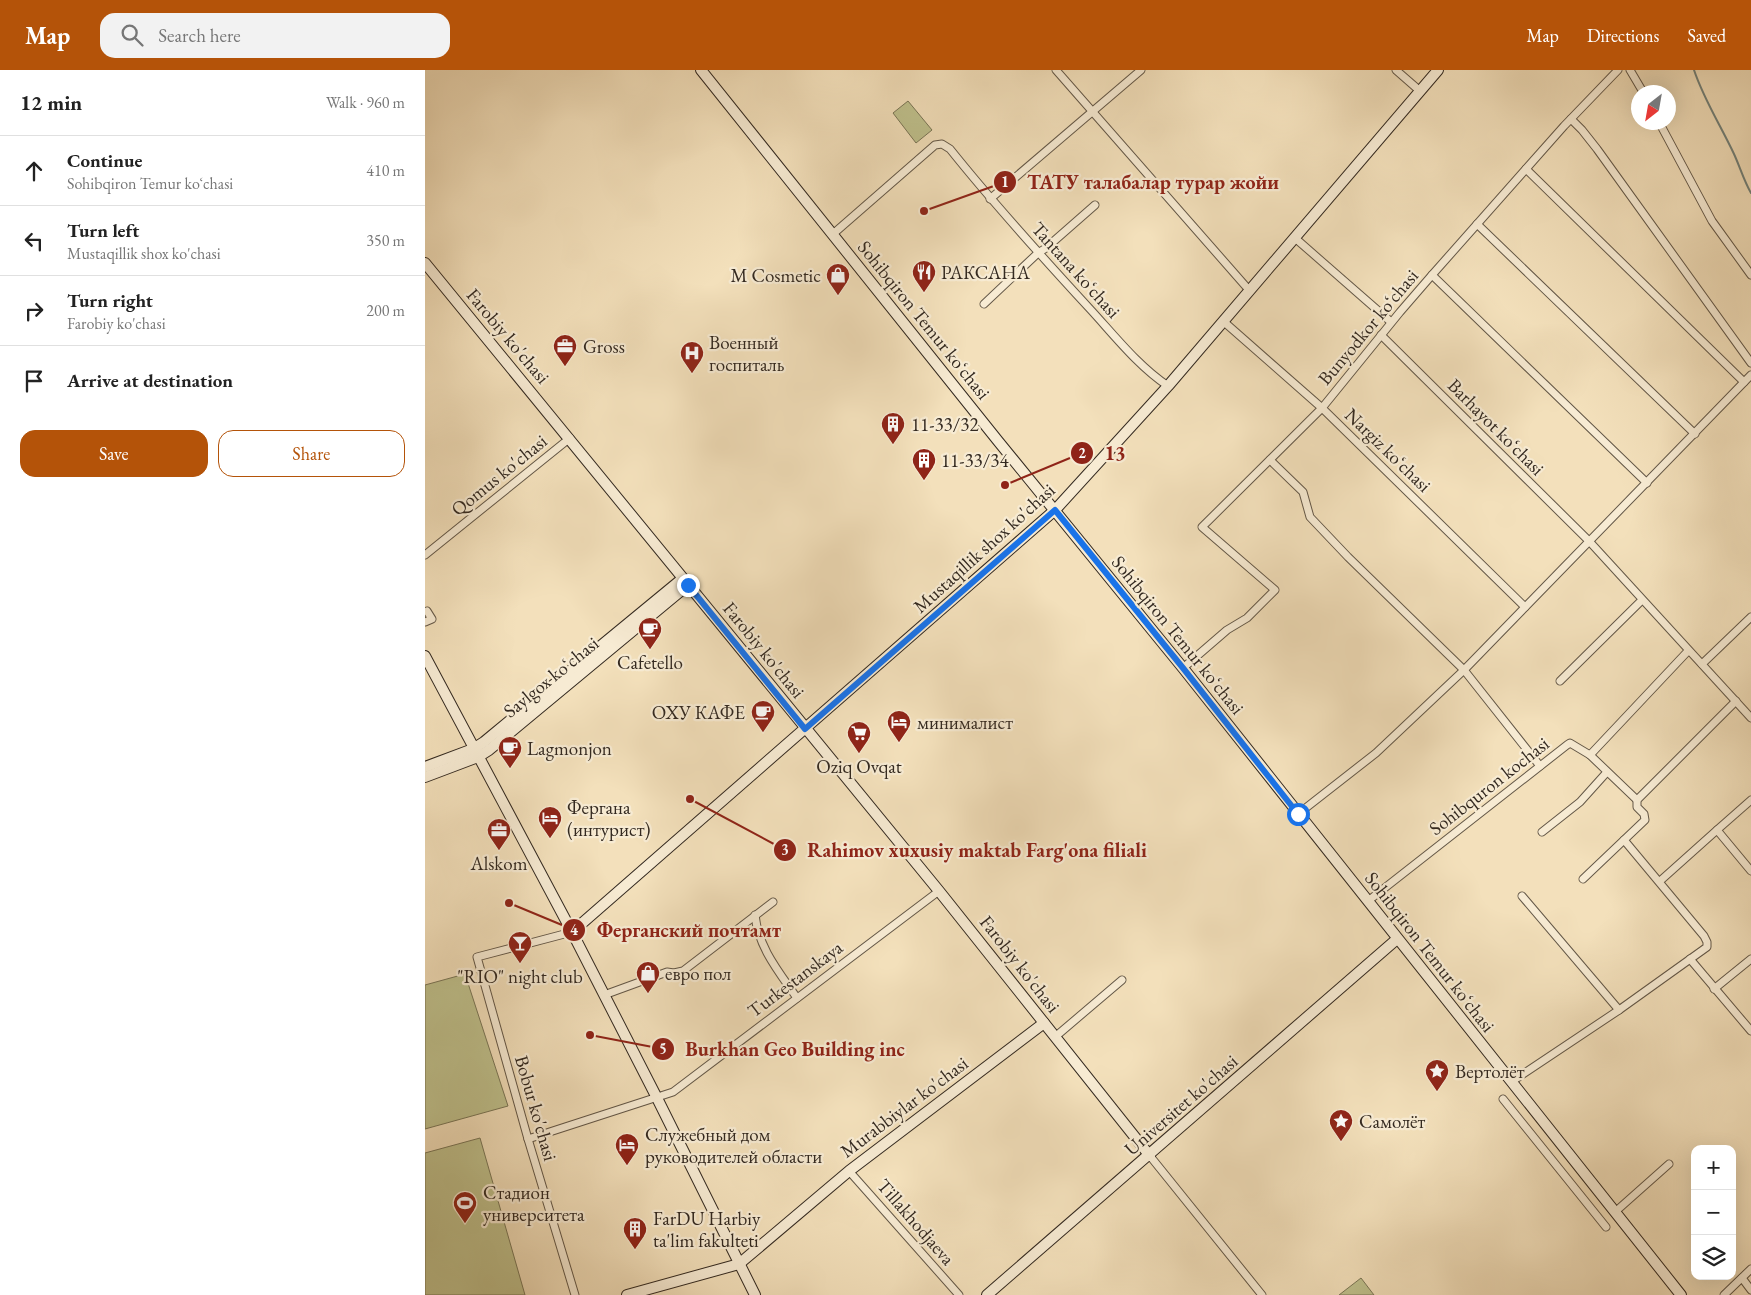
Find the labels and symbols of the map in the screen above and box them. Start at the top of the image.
north arrow [1631,85,1676,130]
callout: ТАТУ талабалар турар жойи [992,164,1289,199]
text: ТАТУ талабалар турар жойи [1027,169,1279,195]
text: 1 [1001,172,1009,191]
street label: Tantana koʻchasi [1026,217,1126,324]
street label: Sohibqiron Temur koʻchasi [852,235,996,405]
restaurant icon: РАКСАНА [911,259,937,293]
place label: РАКСАНА [941,260,1031,285]
shop icon: M Cosmetic [825,262,851,296]
place label: M Cosmetic [731,263,821,288]
street label: Bunyodkor koʻchasi [1312,264,1424,390]
street label: Farobiy ko'chasi [461,283,555,389]
place label: Военный госпиталь [709,330,785,377]
office icon: Gross [552,333,578,367]
place label: Gross [583,334,625,359]
hospital icon: Военный госпиталь [679,340,705,374]
street label: Barhayot koʻchasi [1442,373,1550,481]
street label: Nargiz koʻchasi [1339,402,1437,498]
building icon: 11-33/32 [880,411,906,445]
place label: 11-33/32 [911,412,979,437]
street label: Qomus ko'chasi [446,428,552,521]
callout: 13 [1069,435,1136,470]
text: 13 [1104,440,1126,466]
text: 2 [1078,443,1086,462]
building icon: 11-33/34 [911,447,937,481]
place label: 11-33/34 [941,448,1009,473]
street label: Mustaqillik shox ko'chasi [908,477,1060,618]
street label: Sohibqiron Temur koʻchasi [1106,550,1250,720]
route end [677,574,700,597]
street label: Farobiy ko'chasi [717,597,811,704]
cafe icon: Cafetello [637,616,663,650]
street label: Saylgox koʻchasi [498,631,604,723]
place label: Cafetello [617,650,683,675]
cafe icon: ОХУ КАФЕ [750,699,776,733]
place label: ОХУ КАФЕ [652,700,745,725]
hotel icon: минималист [886,709,912,743]
place label: минималист [917,710,1013,735]
supermarket icon: Oziq Ovqat [846,720,872,754]
street label: Sohibquron kochasi [1424,731,1554,841]
cafe icon: Lagmonjon [497,735,523,769]
place label: Lagmonjon [527,736,612,761]
place label: Oziq Ovqat [816,754,902,779]
place label: Фергана (интурист) [567,795,650,842]
route start [1287,803,1310,826]
hotel icon: Фергана (интурист) [537,805,563,839]
office icon: Alskom [486,817,512,851]
callout: Rahimov xuxusiy maktab Farg'ona filiali [772,832,1157,867]
text: Rahimov xuxusiy maktab Farg'ona filiali [807,837,1147,863]
text: 3 [781,840,789,859]
place label: Alskom [470,851,528,876]
street label: Sohibqiron Temur koʻchasi [1359,867,1501,1038]
street label: Farobiy ko'chasi [974,910,1066,1018]
callout: Ферганский почтамт [562,913,791,948]
text: Ферганский почтамт [597,917,781,943]
text: 4 [570,920,579,939]
bar icon: "RIO" night club [507,930,533,964]
street label: Turkestanskaya [742,935,848,1023]
shop icon: евро пол [635,960,661,994]
place label: евро пол [665,961,731,986]
place label: "RIO" night club [457,964,583,989]
callout: Burkhan Geo Building inc [650,1031,915,1066]
text: Burkhan Geo Building inc [685,1036,905,1062]
text: 5 [659,1039,667,1058]
street label: Universitet ko'chasi [1119,1049,1243,1161]
street label: Murabbiylar ko'chasi [835,1051,973,1163]
street label: Bobur ko'chasi [509,1052,563,1164]
place icon: Вертолёт [1424,1058,1450,1092]
place label: Вертолёт [1455,1059,1525,1084]
place icon: Самолёт [1328,1108,1354,1142]
place label: Самолёт [1359,1109,1425,1134]
place label: Служебный дом руководителей области [645,1122,822,1169]
hotel icon: Служебный дом руководителей области [614,1132,640,1166]
street label: Tillakhodjaeva [872,1174,961,1271]
place label: Стадион университета [483,1180,585,1227]
sports icon: Стадион университета [452,1190,478,1224]
place label: FarDU Harbiy ta'lim fakulteti [653,1206,761,1253]
building icon: FarDU Harbiy ta'lim fakulteti [622,1216,648,1250]

